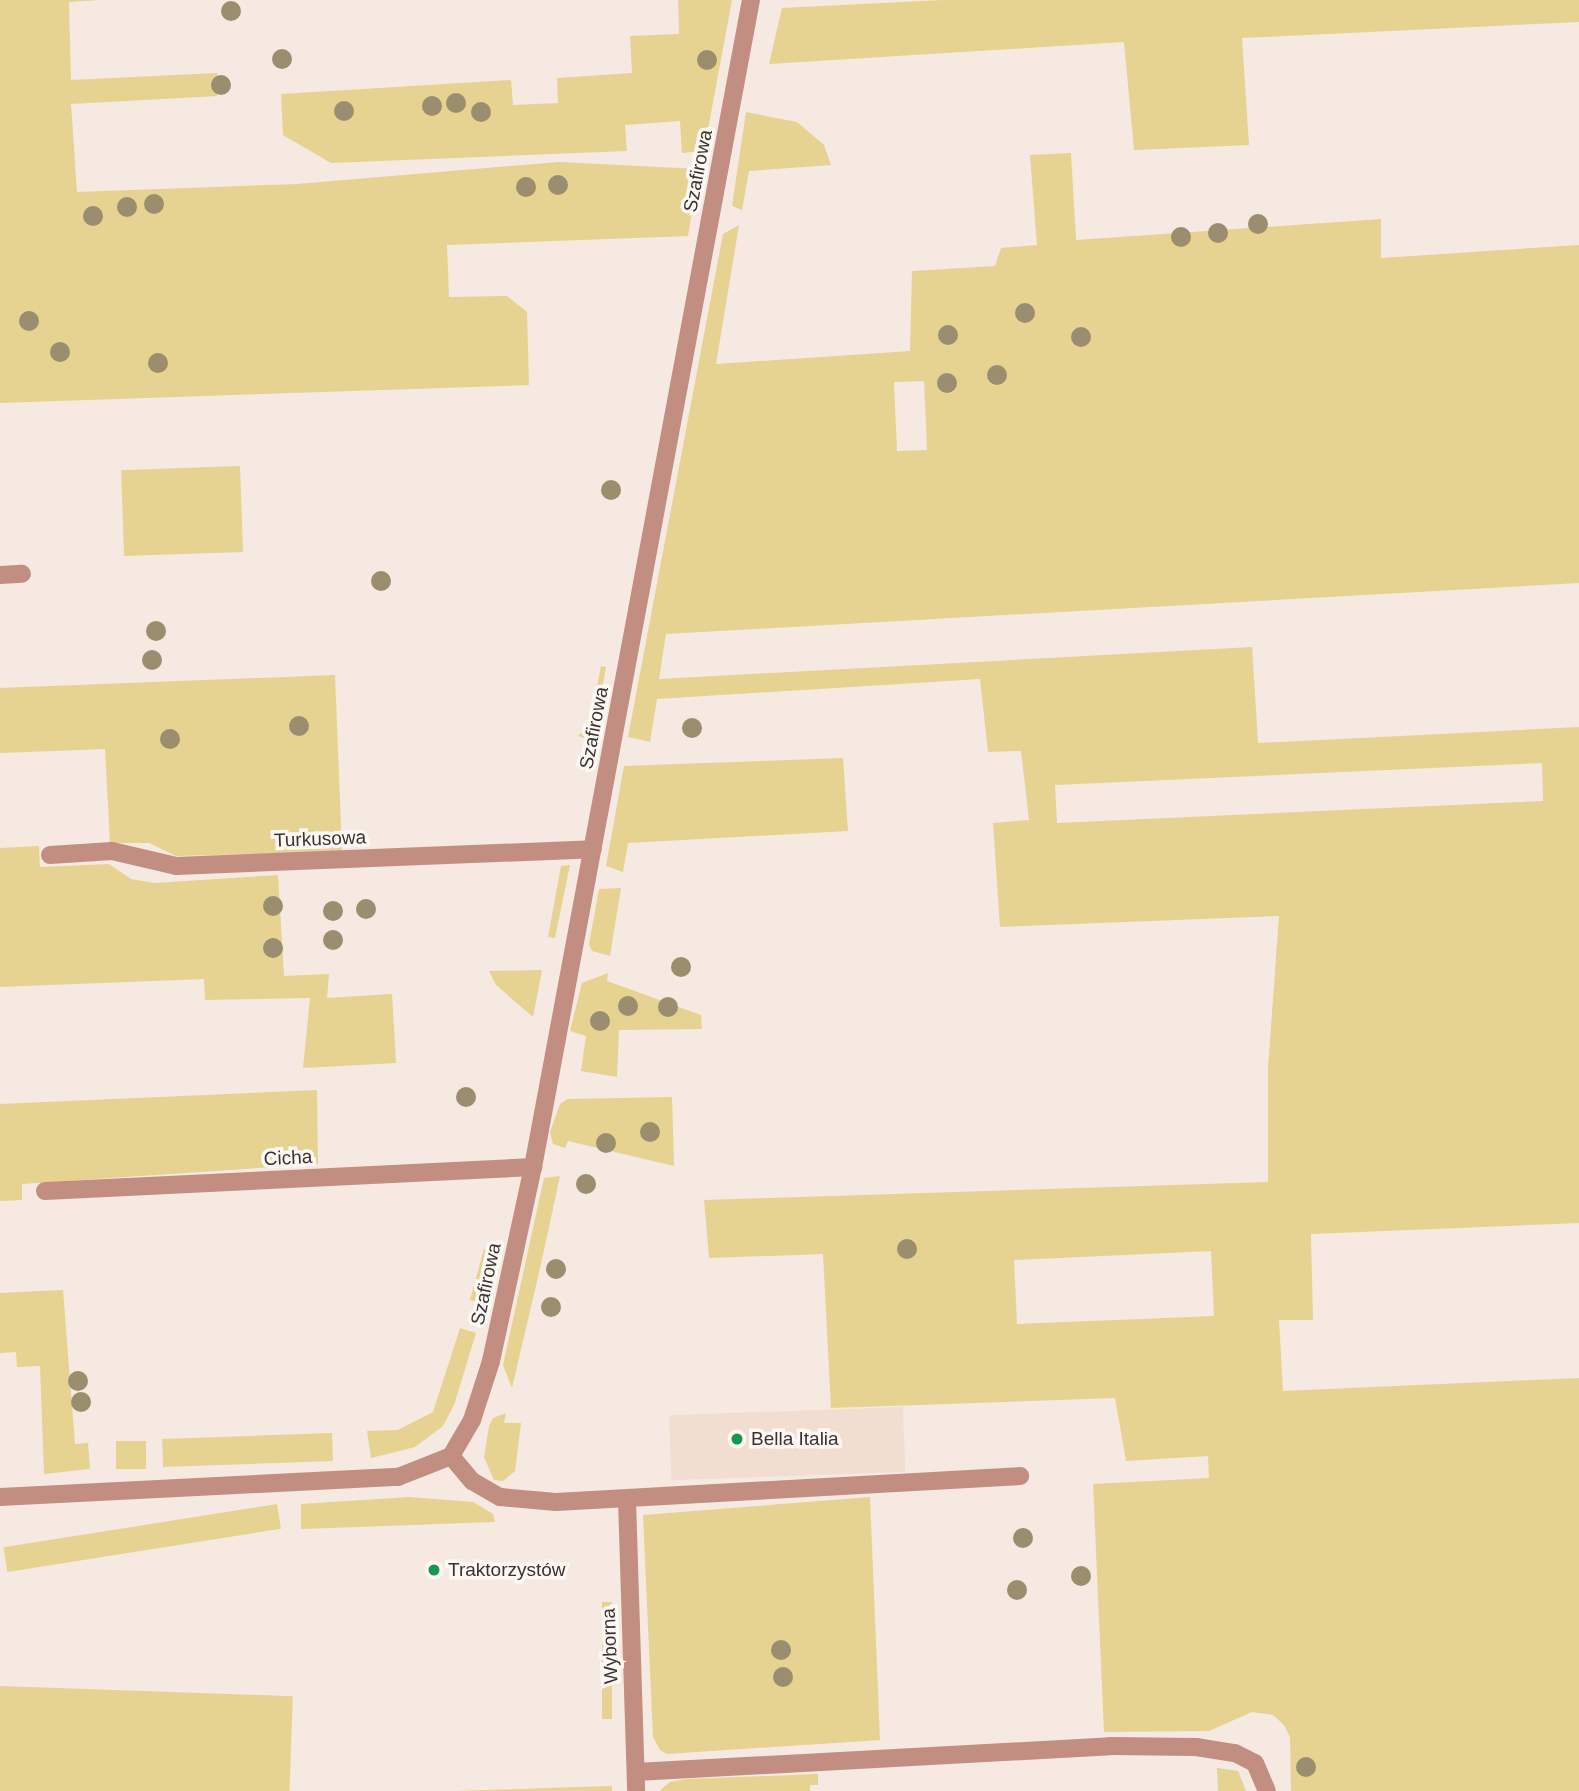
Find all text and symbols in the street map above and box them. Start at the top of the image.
street label: Szafirowa [679,128,717,214]
street label: Szafirowa [575,685,613,771]
street label: Turkusowa [274,826,366,852]
street label: Cicha [263,1145,313,1171]
street label: Szafirowa [466,1241,506,1327]
place label: Bella Italia [751,1428,839,1450]
marker: Bella Italia [729,1431,745,1447]
place label: Traktorzystów [448,1559,566,1581]
marker: Traktorzystów [426,1562,442,1578]
street label: Wyborna [597,1608,623,1684]

